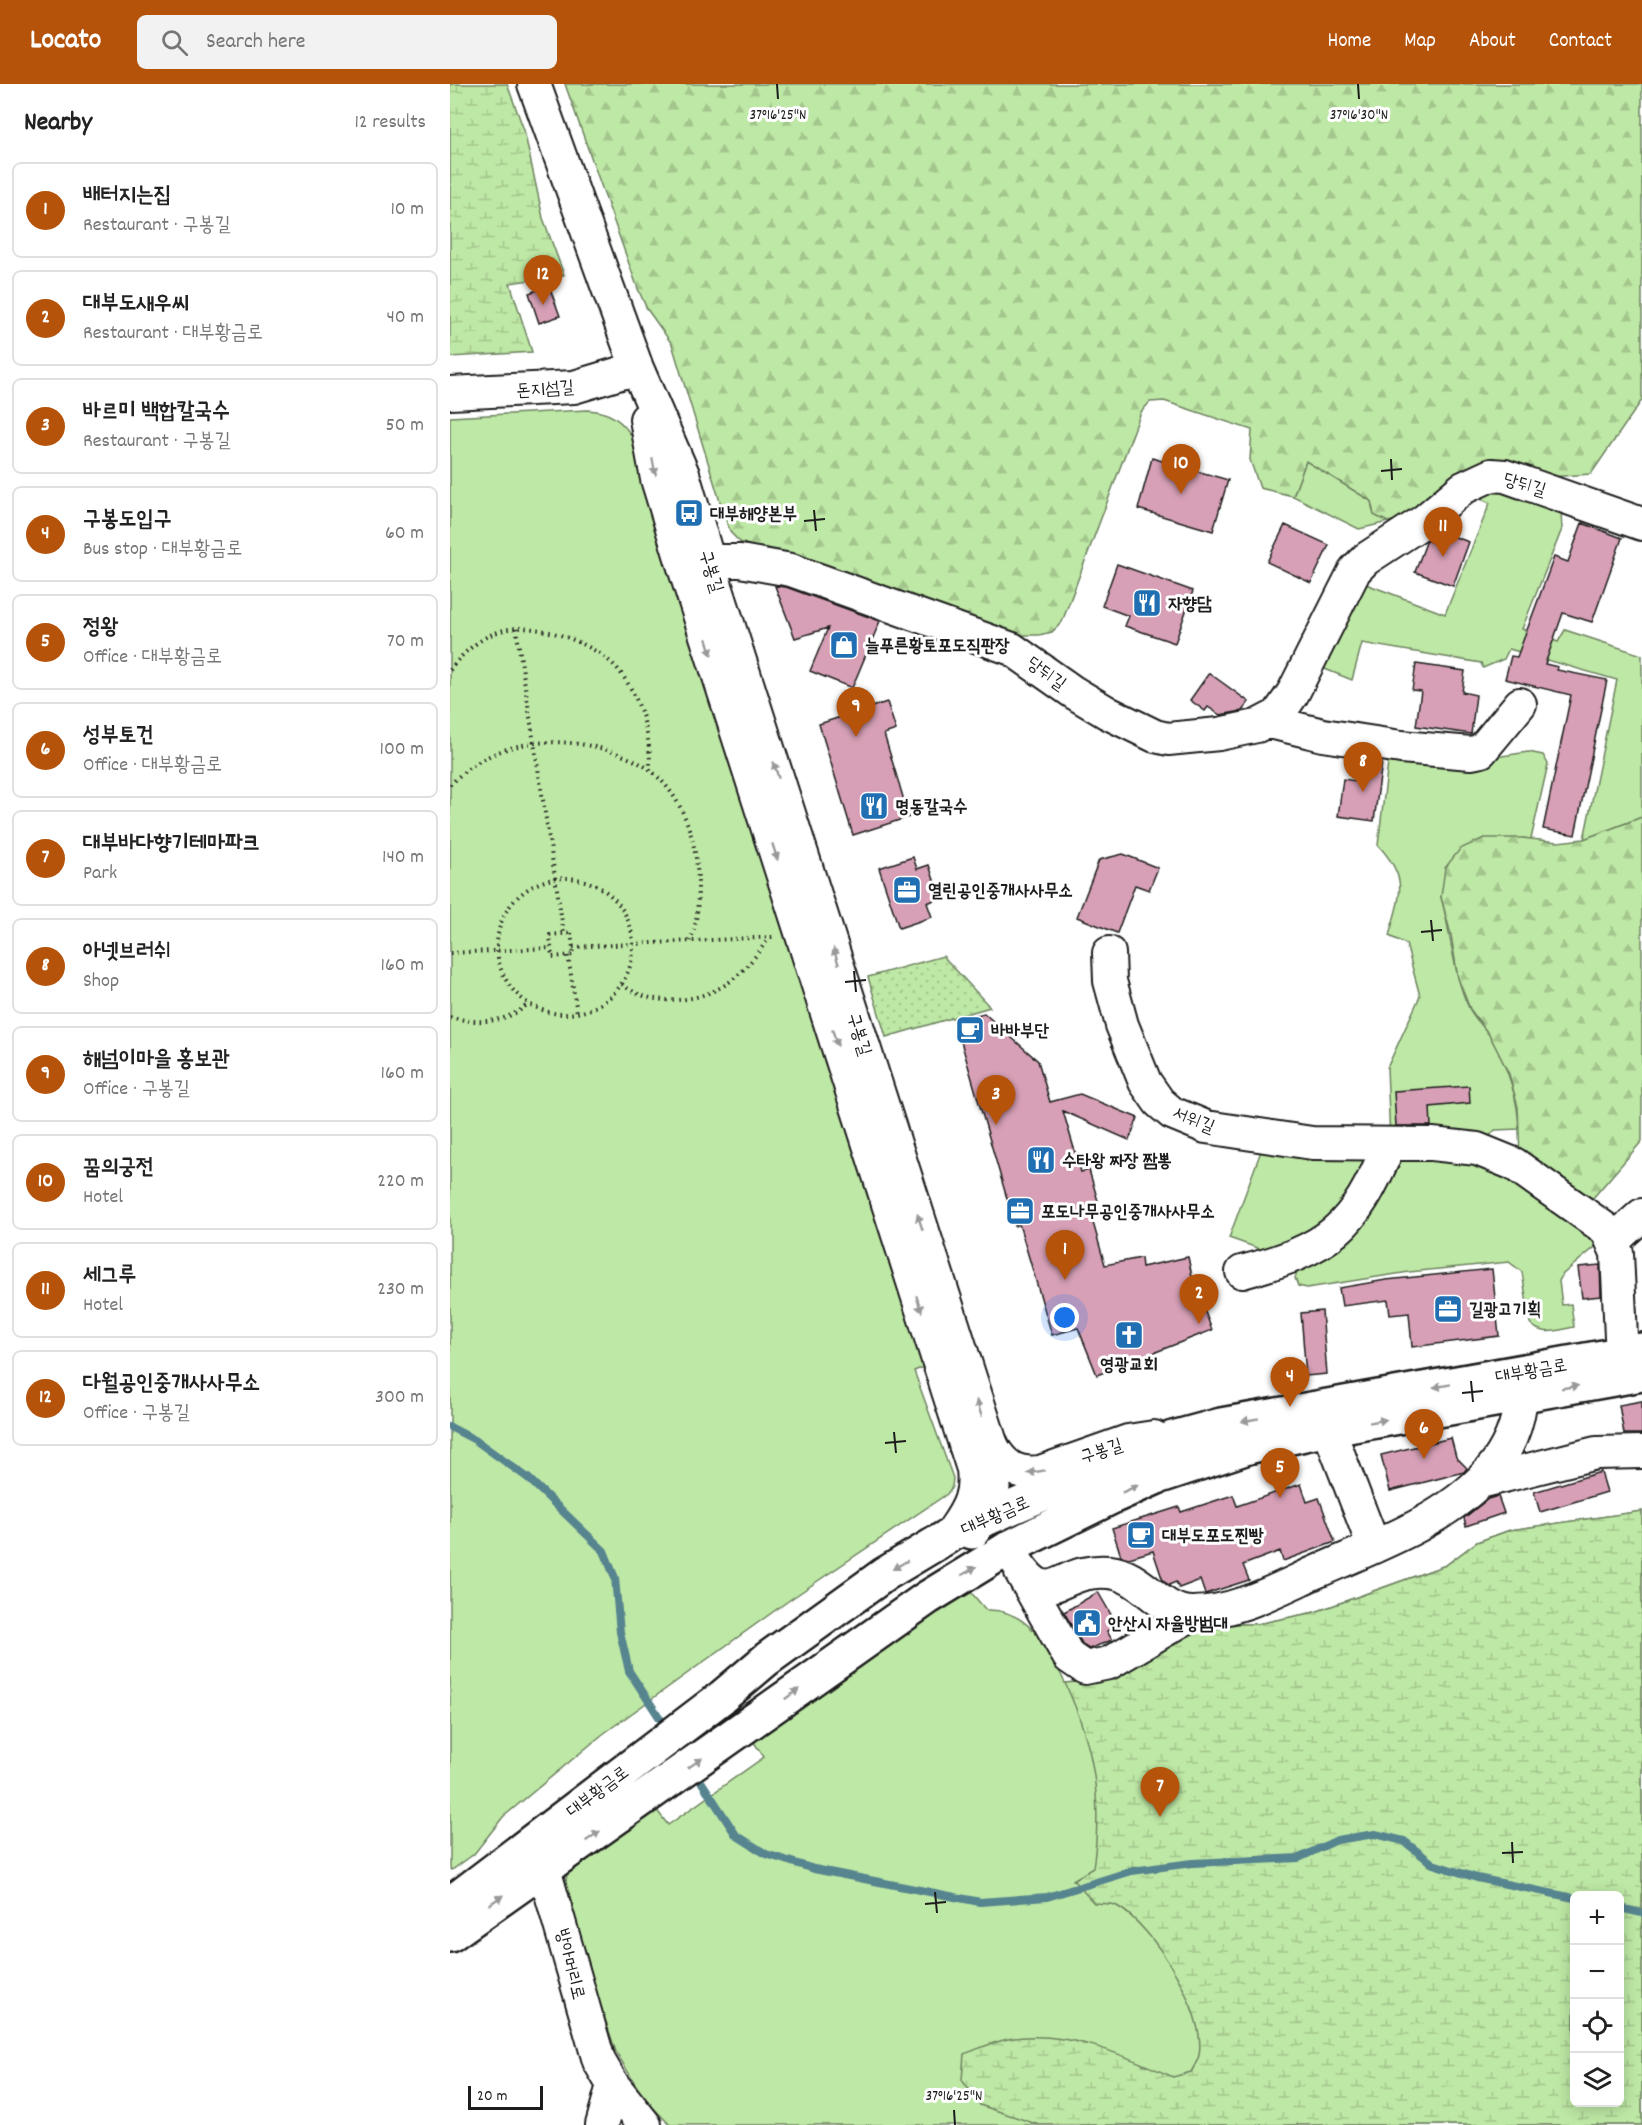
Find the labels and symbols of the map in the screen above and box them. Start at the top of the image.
text: 37°16'25"N [749,105,807,127]
text: 37°16'30"N [1330,105,1388,127]
pin: 12 [524,256,562,305]
street label: 돈지섬길 [515,376,575,405]
pin: 10 [1162,444,1200,494]
one-way arrow [650,457,659,476]
street label: 당뒤길 [1500,468,1549,505]
bus stop icon: 대부해양본부 [673,497,705,529]
place label: 대부해양본부 [710,503,797,528]
pin: 11 [1424,508,1462,557]
street label: 구봉길 [691,547,728,597]
restaurant icon: 자향담 [1131,587,1163,619]
place label: 자향담 [1168,593,1212,618]
shop icon: 늘푸른황토포도직판장 [828,629,860,661]
place label: 늘푸른황토포도직판장 [865,635,1010,660]
one-way arrow [705,638,715,656]
street label: 당뒤길 [1021,652,1071,698]
pin: 9 [836,688,876,737]
pin: 8 [1344,742,1382,792]
one-way arrow [771,761,780,779]
restaurant icon: 명동칼국수 [858,790,890,822]
place label: 명동칼국수 [895,796,967,821]
one-way arrow [771,843,780,861]
office icon: 열린공인중개사사무소 [891,874,923,906]
place label: 열린공인중개사사무소 [928,880,1073,905]
one-way arrow [831,947,840,965]
street label: 구봉길 [839,1010,876,1060]
cafe icon: 바바부단 [954,1014,986,1046]
place label: 바바부단 [991,1020,1049,1045]
one-way arrow [830,1029,840,1047]
pin: 3 [976,1076,1016,1125]
street label: 서위길 [1168,1102,1218,1141]
restaurant icon: 수타왕 짜장 짬뽕 [1025,1144,1057,1176]
place label: 수타왕 짜장 짬뽕 [1062,1150,1172,1175]
office icon: 포도나무공인중개사사무소 [1004,1195,1036,1227]
place label: 포도나무공인중개사사무소 [1041,1201,1215,1226]
one-way arrow [914,1213,924,1231]
pin: 1 [1046,1230,1084,1280]
pin: 2 [1180,1274,1218,1324]
office icon: 길광고기획 [1432,1293,1464,1325]
one-way arrow [915,1295,925,1313]
place label: 길광고기획 [1469,1299,1541,1324]
your location [1050,1303,1079,1332]
church icon: 영광교회 [1113,1319,1145,1351]
place label: 영광교회 [1100,1354,1158,1379]
street label: 대부황금로 [1494,1354,1569,1391]
pin: 4 [1270,1358,1310,1407]
one-way arrow [1432,1382,1451,1391]
one-way arrow [1561,1382,1580,1391]
one-way arrow [974,1399,983,1417]
pin: 6 [1404,1410,1444,1459]
one-way arrow [1240,1416,1259,1425]
one-way arrow [1369,1416,1388,1425]
street label: 구봉길 [1077,1434,1127,1471]
pin: 5 [1260,1448,1300,1498]
one-way arrow [1026,1467,1045,1476]
one-way arrow [1121,1483,1139,1493]
street label: 대부황금로 [958,1491,1034,1543]
cafe icon: 대부도포도찐빵 [1125,1519,1157,1551]
place label: 대부도포도찐빵 [1162,1525,1264,1550]
one-way arrow [892,1560,908,1571]
one-way arrow [961,1566,978,1576]
public building icon: 안산시 자율방범대 [1071,1607,1103,1639]
place label: 안산시 자율방범대 [1108,1613,1228,1638]
one-way arrow [784,1689,799,1701]
one-way arrow [688,1758,703,1770]
street label: 대부황금로 [562,1761,635,1825]
pin: 7 [1140,1768,1180,1817]
one-way arrow [585,1831,601,1842]
one-way arrow [488,1895,505,1906]
street label: 방아머리로 [548,1926,589,2003]
scale bar [468,2083,543,2110]
text: 37°16'25"N [925,2086,983,2108]

